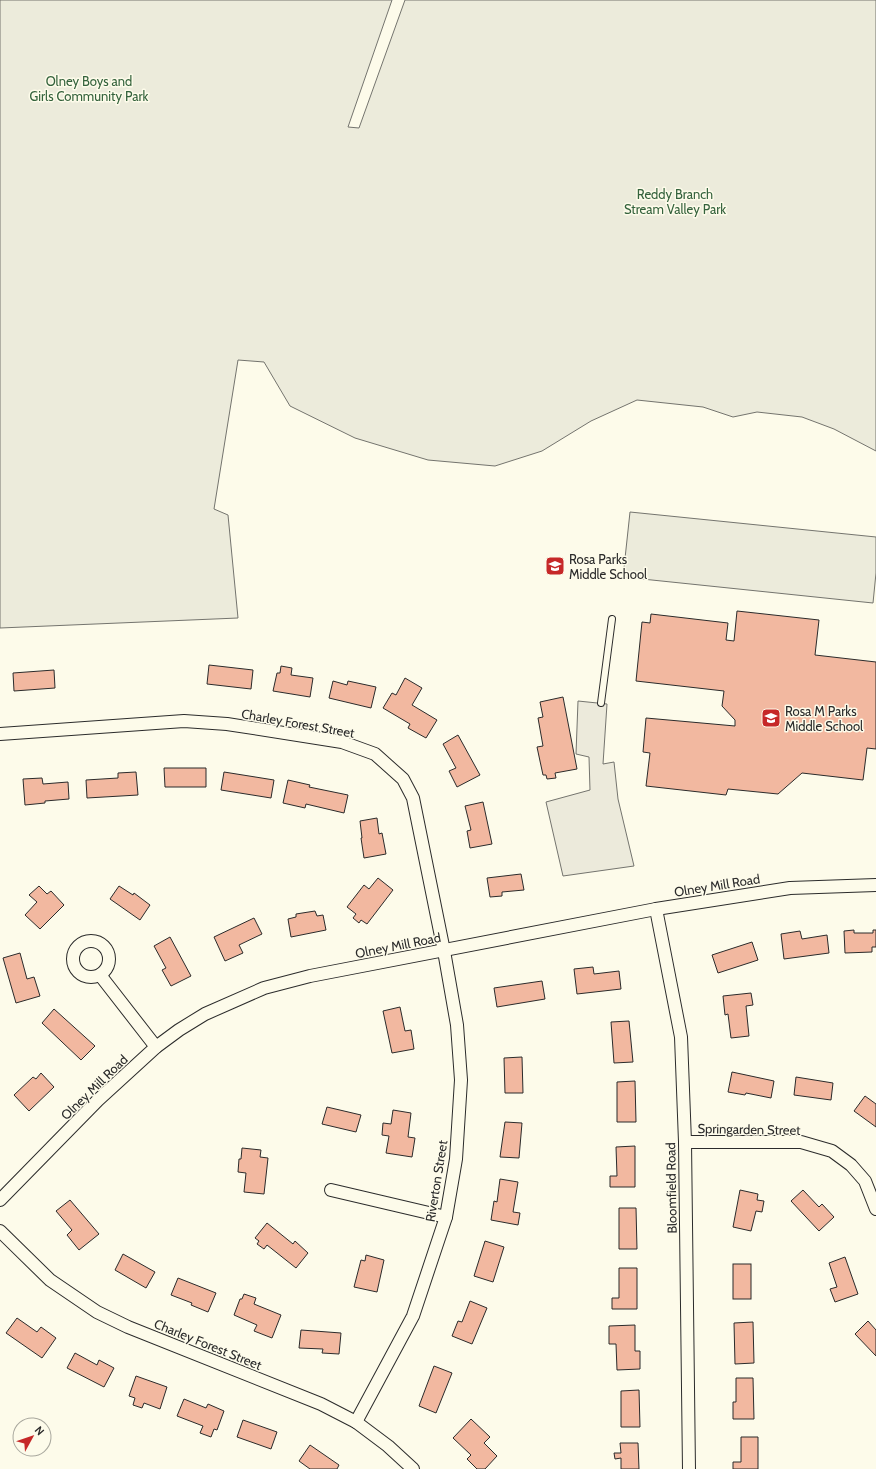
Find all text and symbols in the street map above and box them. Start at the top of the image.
park label: Olney Boys and Girls Community Park [30,73,149,104]
park label: Reddy Branch Stream Valley Park [624,186,726,217]
place label: Rosa Parks Middle School [569,551,647,582]
school or university icon: Rosa Parks Middle School [544,555,566,577]
place label: Rosa M Parks Middle School [785,703,863,734]
street label: Charley Forest Street [240,705,356,741]
school or university icon: Rosa M Parks Middle School [760,707,782,729]
street label: Olney Mill Road [673,870,761,900]
street label: Olney Mill Road [354,929,442,961]
street label: Olney Mill Road [57,1051,131,1123]
street label: Springarden Street [697,1120,801,1138]
street label: Riverton Street [422,1138,450,1223]
street label: Bloomfield Road [662,1142,680,1234]
street label: Charley Forest Street [152,1315,265,1373]
north arrow [12,1417,52,1457]
text: N [32,1423,48,1438]

